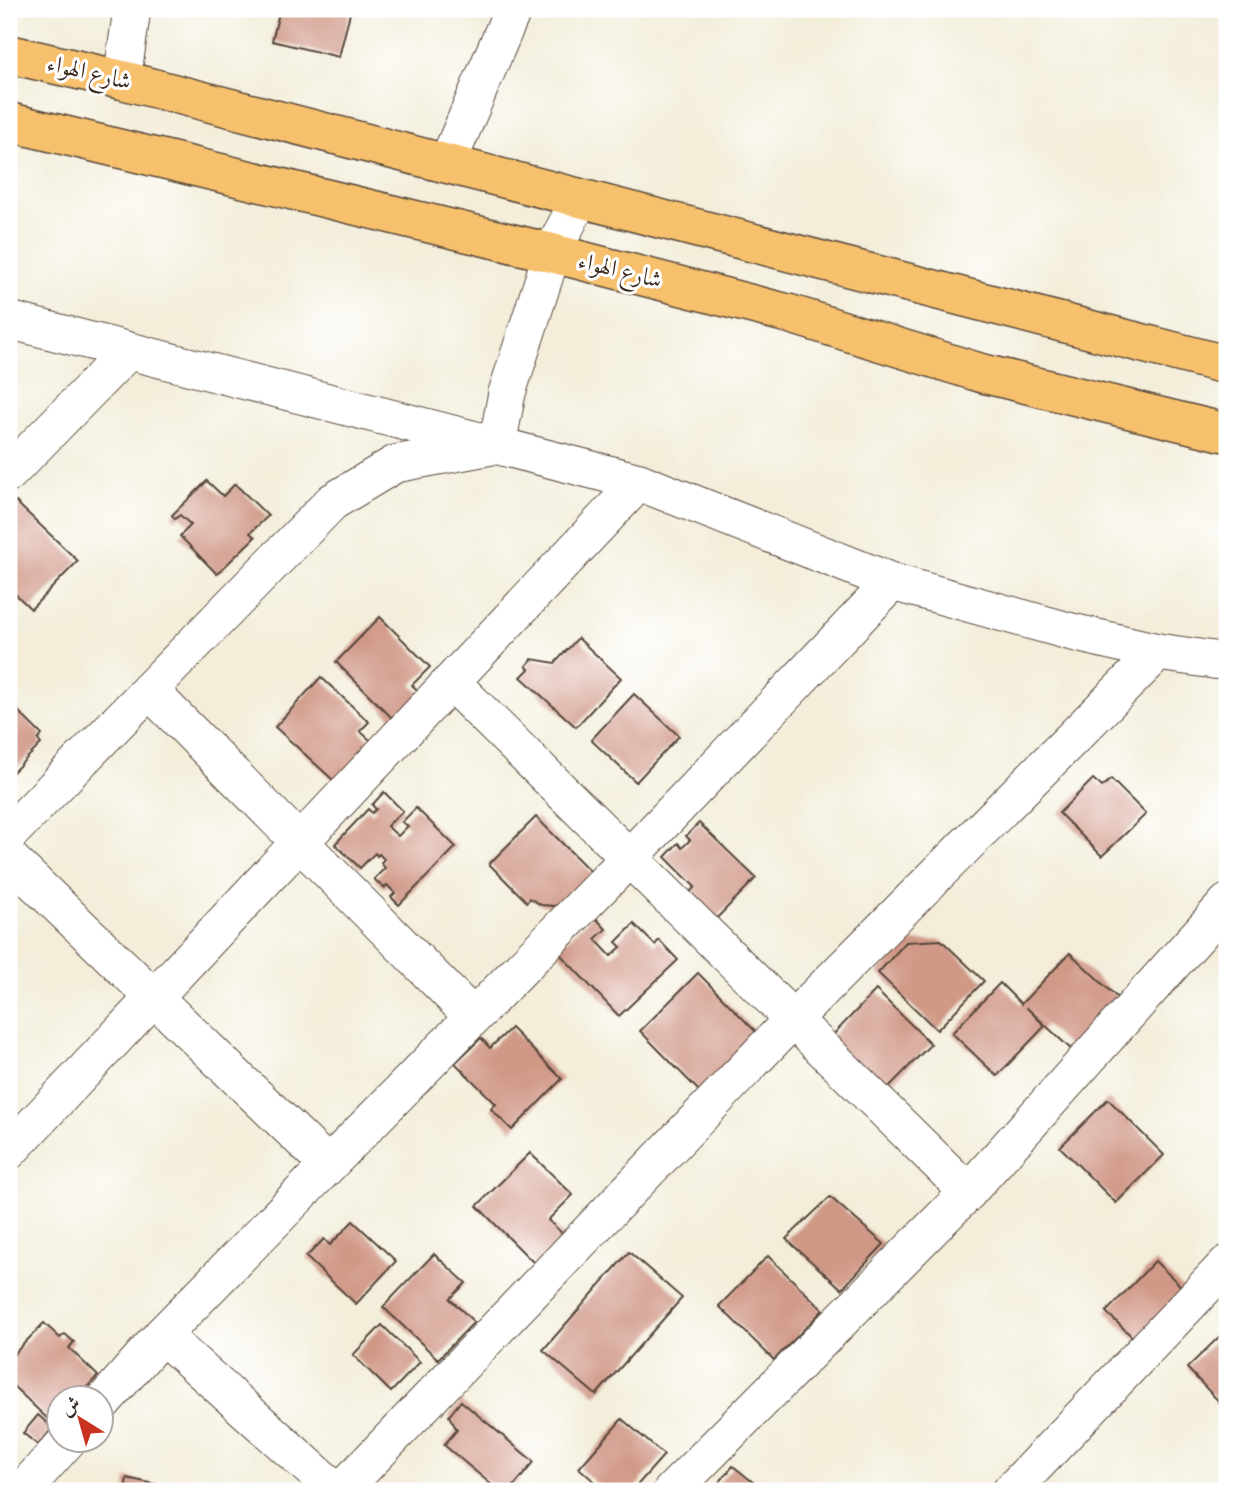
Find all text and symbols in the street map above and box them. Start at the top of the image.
street label: شارع الهواء [43,49,134,101]
street label: شارع الهواء [574,246,665,300]
north arrow [46,1384,116,1454]
text: ش [56,1391,85,1421]

